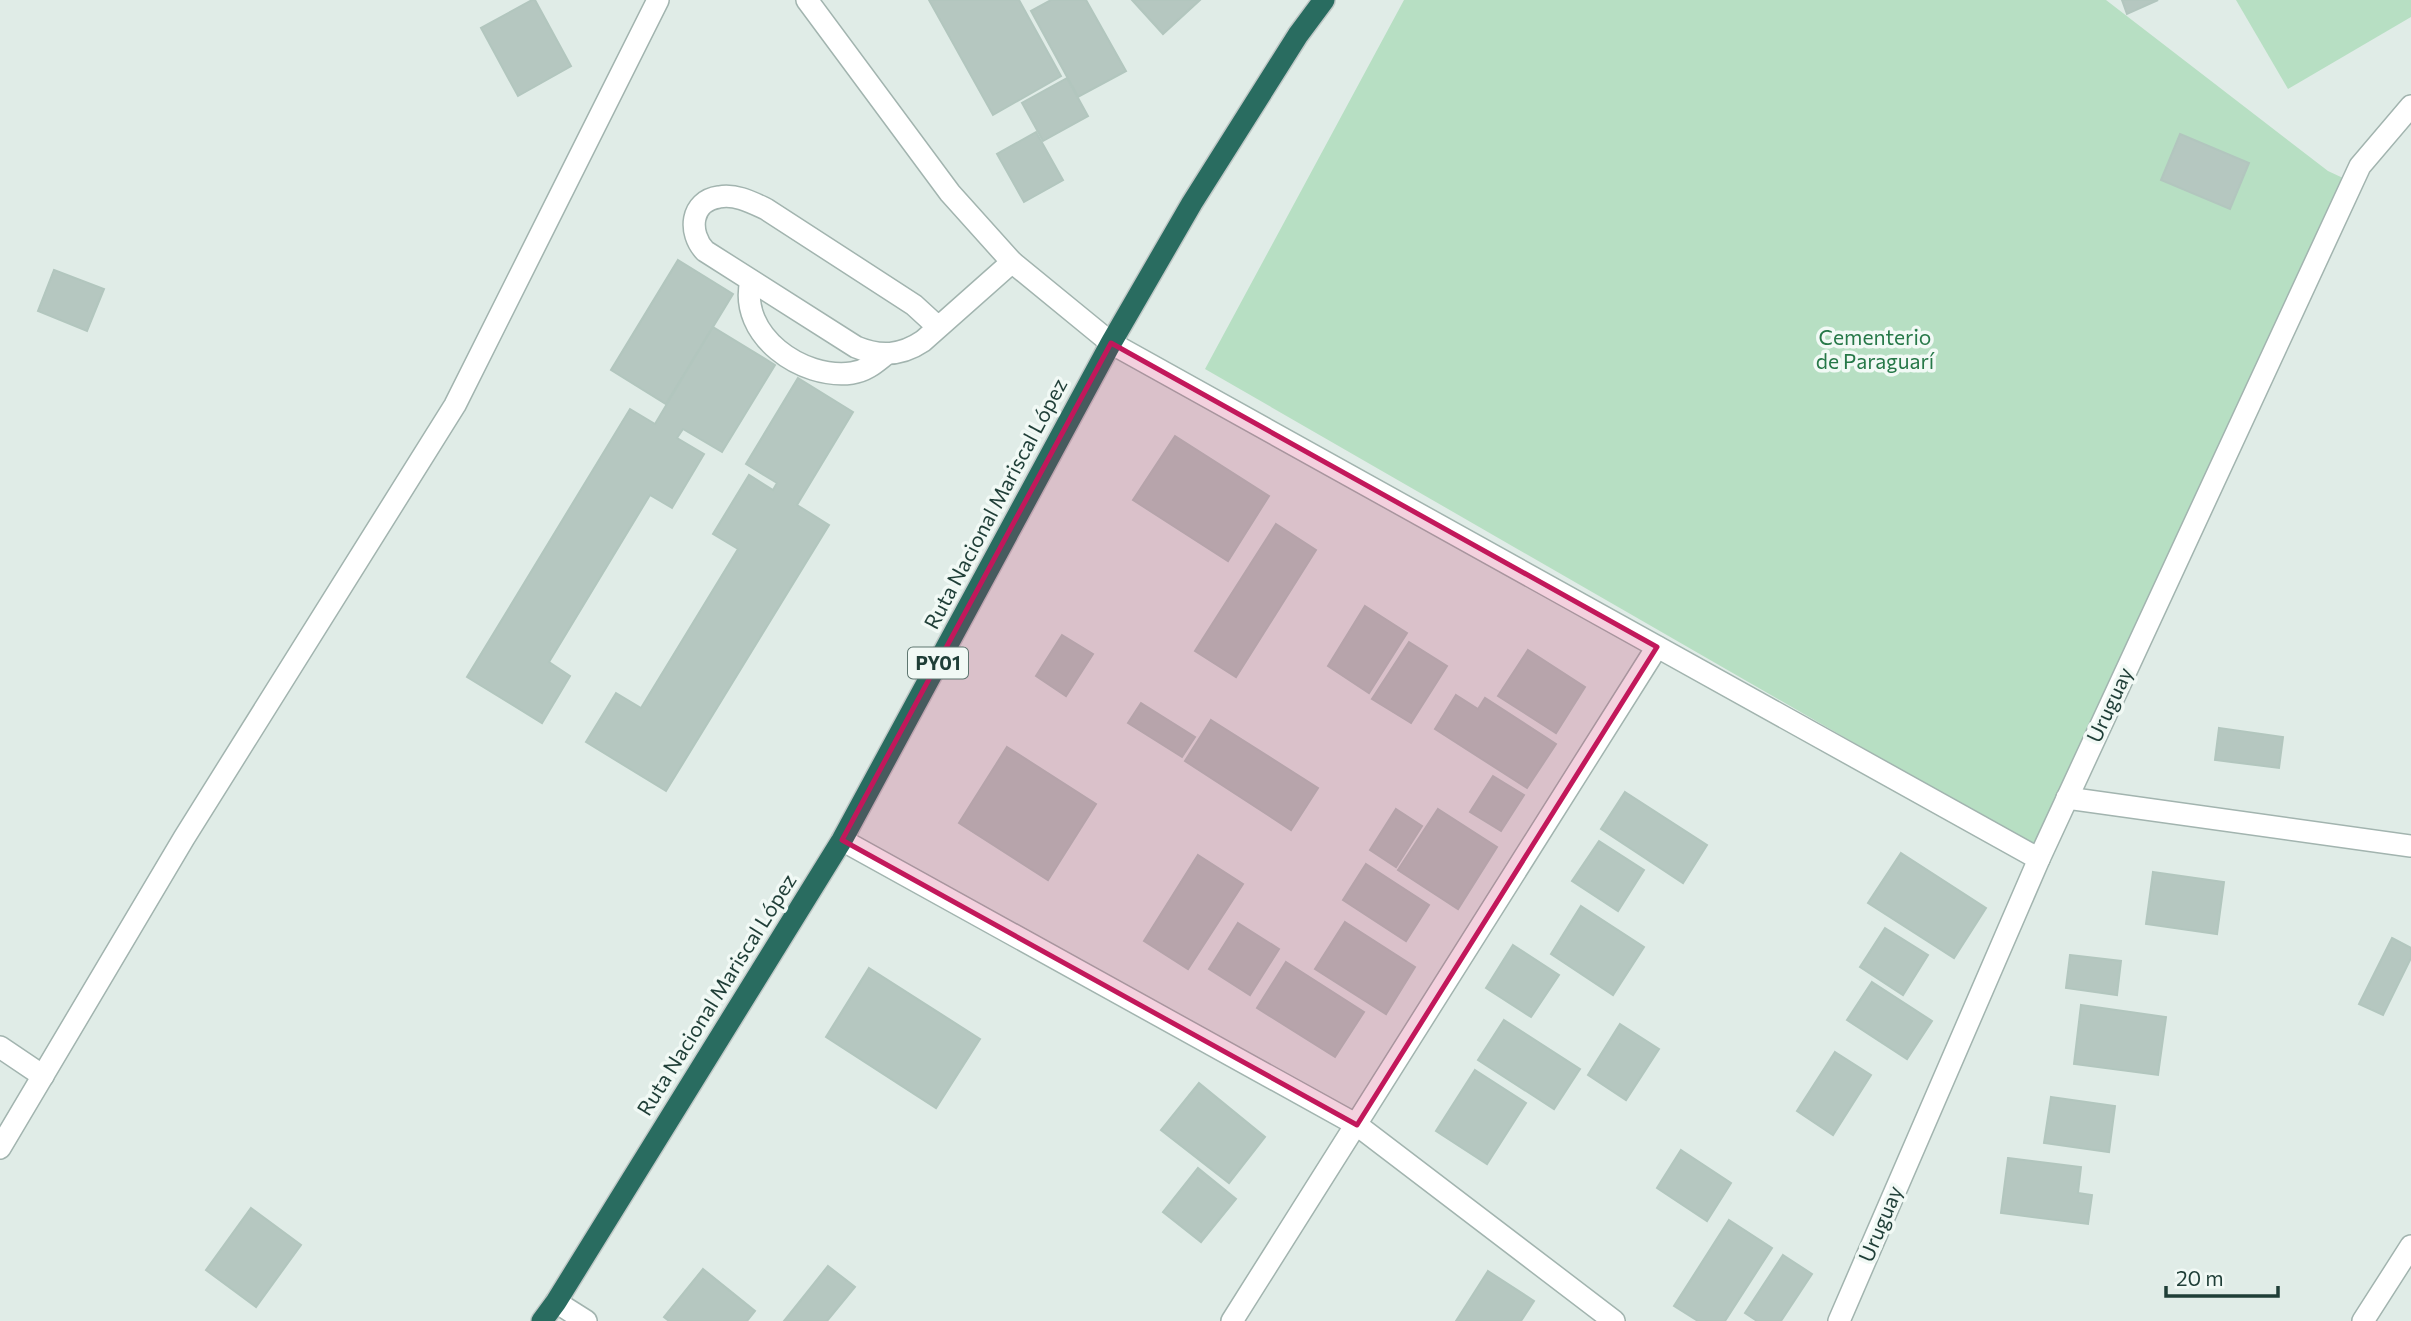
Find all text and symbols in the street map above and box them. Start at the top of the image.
park label: Cementerio de Paraguarí [1816,324,1935,373]
street label: Ruta Nacional Mariscal López [918,374,1072,633]
road number: PY01 [908,648,968,678]
street label: Uruguay [2080,663,2137,746]
street label: Ruta Nacional Mariscal López [631,869,801,1120]
street label: Uruguay [1852,1182,1907,1265]
scale bar [2166,1254,2278,1298]
text: 20 m [2176,1265,2224,1290]

